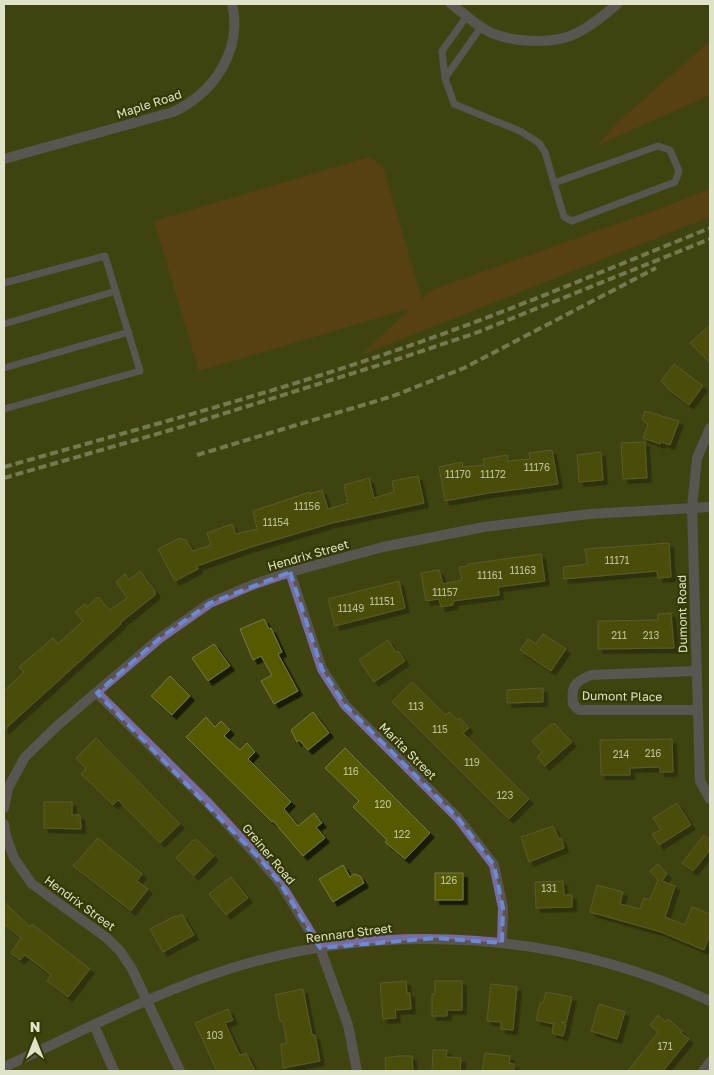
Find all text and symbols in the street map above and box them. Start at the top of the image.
street label: Maple Road [115,86,183,122]
house number: 11176 [524,461,550,473]
house number: 11170 [445,468,471,480]
house number: 11172 [480,468,506,480]
house number: 11156 [294,500,320,512]
house number: 11154 [263,516,289,528]
street label: Hendrix Street [266,536,351,574]
house number: 11171 [605,554,629,566]
house number: 11163 [510,564,536,576]
house number: 11161 [477,569,503,581]
street label: Dumont Road [674,575,690,653]
house number: 11157 [432,586,458,598]
house number: 11151 [369,595,395,607]
house number: 11149 [338,602,364,614]
house number: 211 [611,629,627,641]
house number: 213 [643,629,659,641]
street label: Dumont Place [582,688,662,704]
house number: 113 [408,700,424,712]
street label: Marita Street [376,719,440,783]
house number: 115 [432,723,448,735]
house number: 216 [645,747,661,759]
house number: 214 [613,748,629,760]
house number: 119 [464,756,480,768]
house number: 116 [343,765,359,777]
house number: 123 [497,789,513,801]
house number: 120 [375,798,391,810]
street label: Greiner Road [239,821,299,887]
house number: 122 [394,828,410,840]
street label: Hendrix Street [42,872,118,934]
house number: 126 [441,874,457,886]
house number: 131 [541,882,557,894]
street label: Rennard Street [305,920,393,946]
north arrow [10,1015,60,1065]
text: N [30,1018,40,1035]
house number: 103 [207,1029,224,1041]
house number: 171 [658,1040,673,1052]

